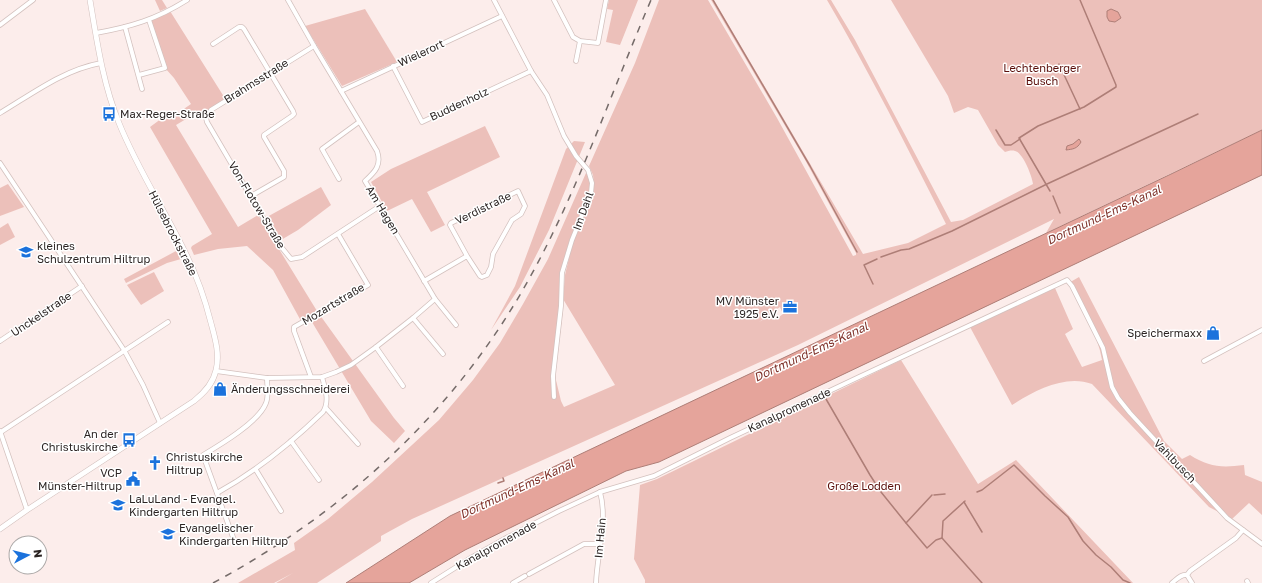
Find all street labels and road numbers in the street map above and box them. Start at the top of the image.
street label: Wielerort [396,36,446,69]
street label: Brahmsstraße [221,56,290,106]
street label: Buddenholz [427,84,491,123]
street label: Von-Flotow-Straße [226,159,289,251]
street label: Am Hagen [364,183,403,236]
street label: Hülsebrockstraße [146,188,201,278]
street label: Verdistraße [453,188,513,227]
street label: Im Dahl [570,189,596,232]
street label: Mozartstraße [299,280,366,327]
street label: Unckelstraße [8,289,73,339]
street label: Kanalpromenade [745,385,832,434]
street label: Vahlbusch [1151,436,1199,485]
street label: Kanalpromenade [453,517,538,572]
street label: Im Hain [591,517,608,559]

